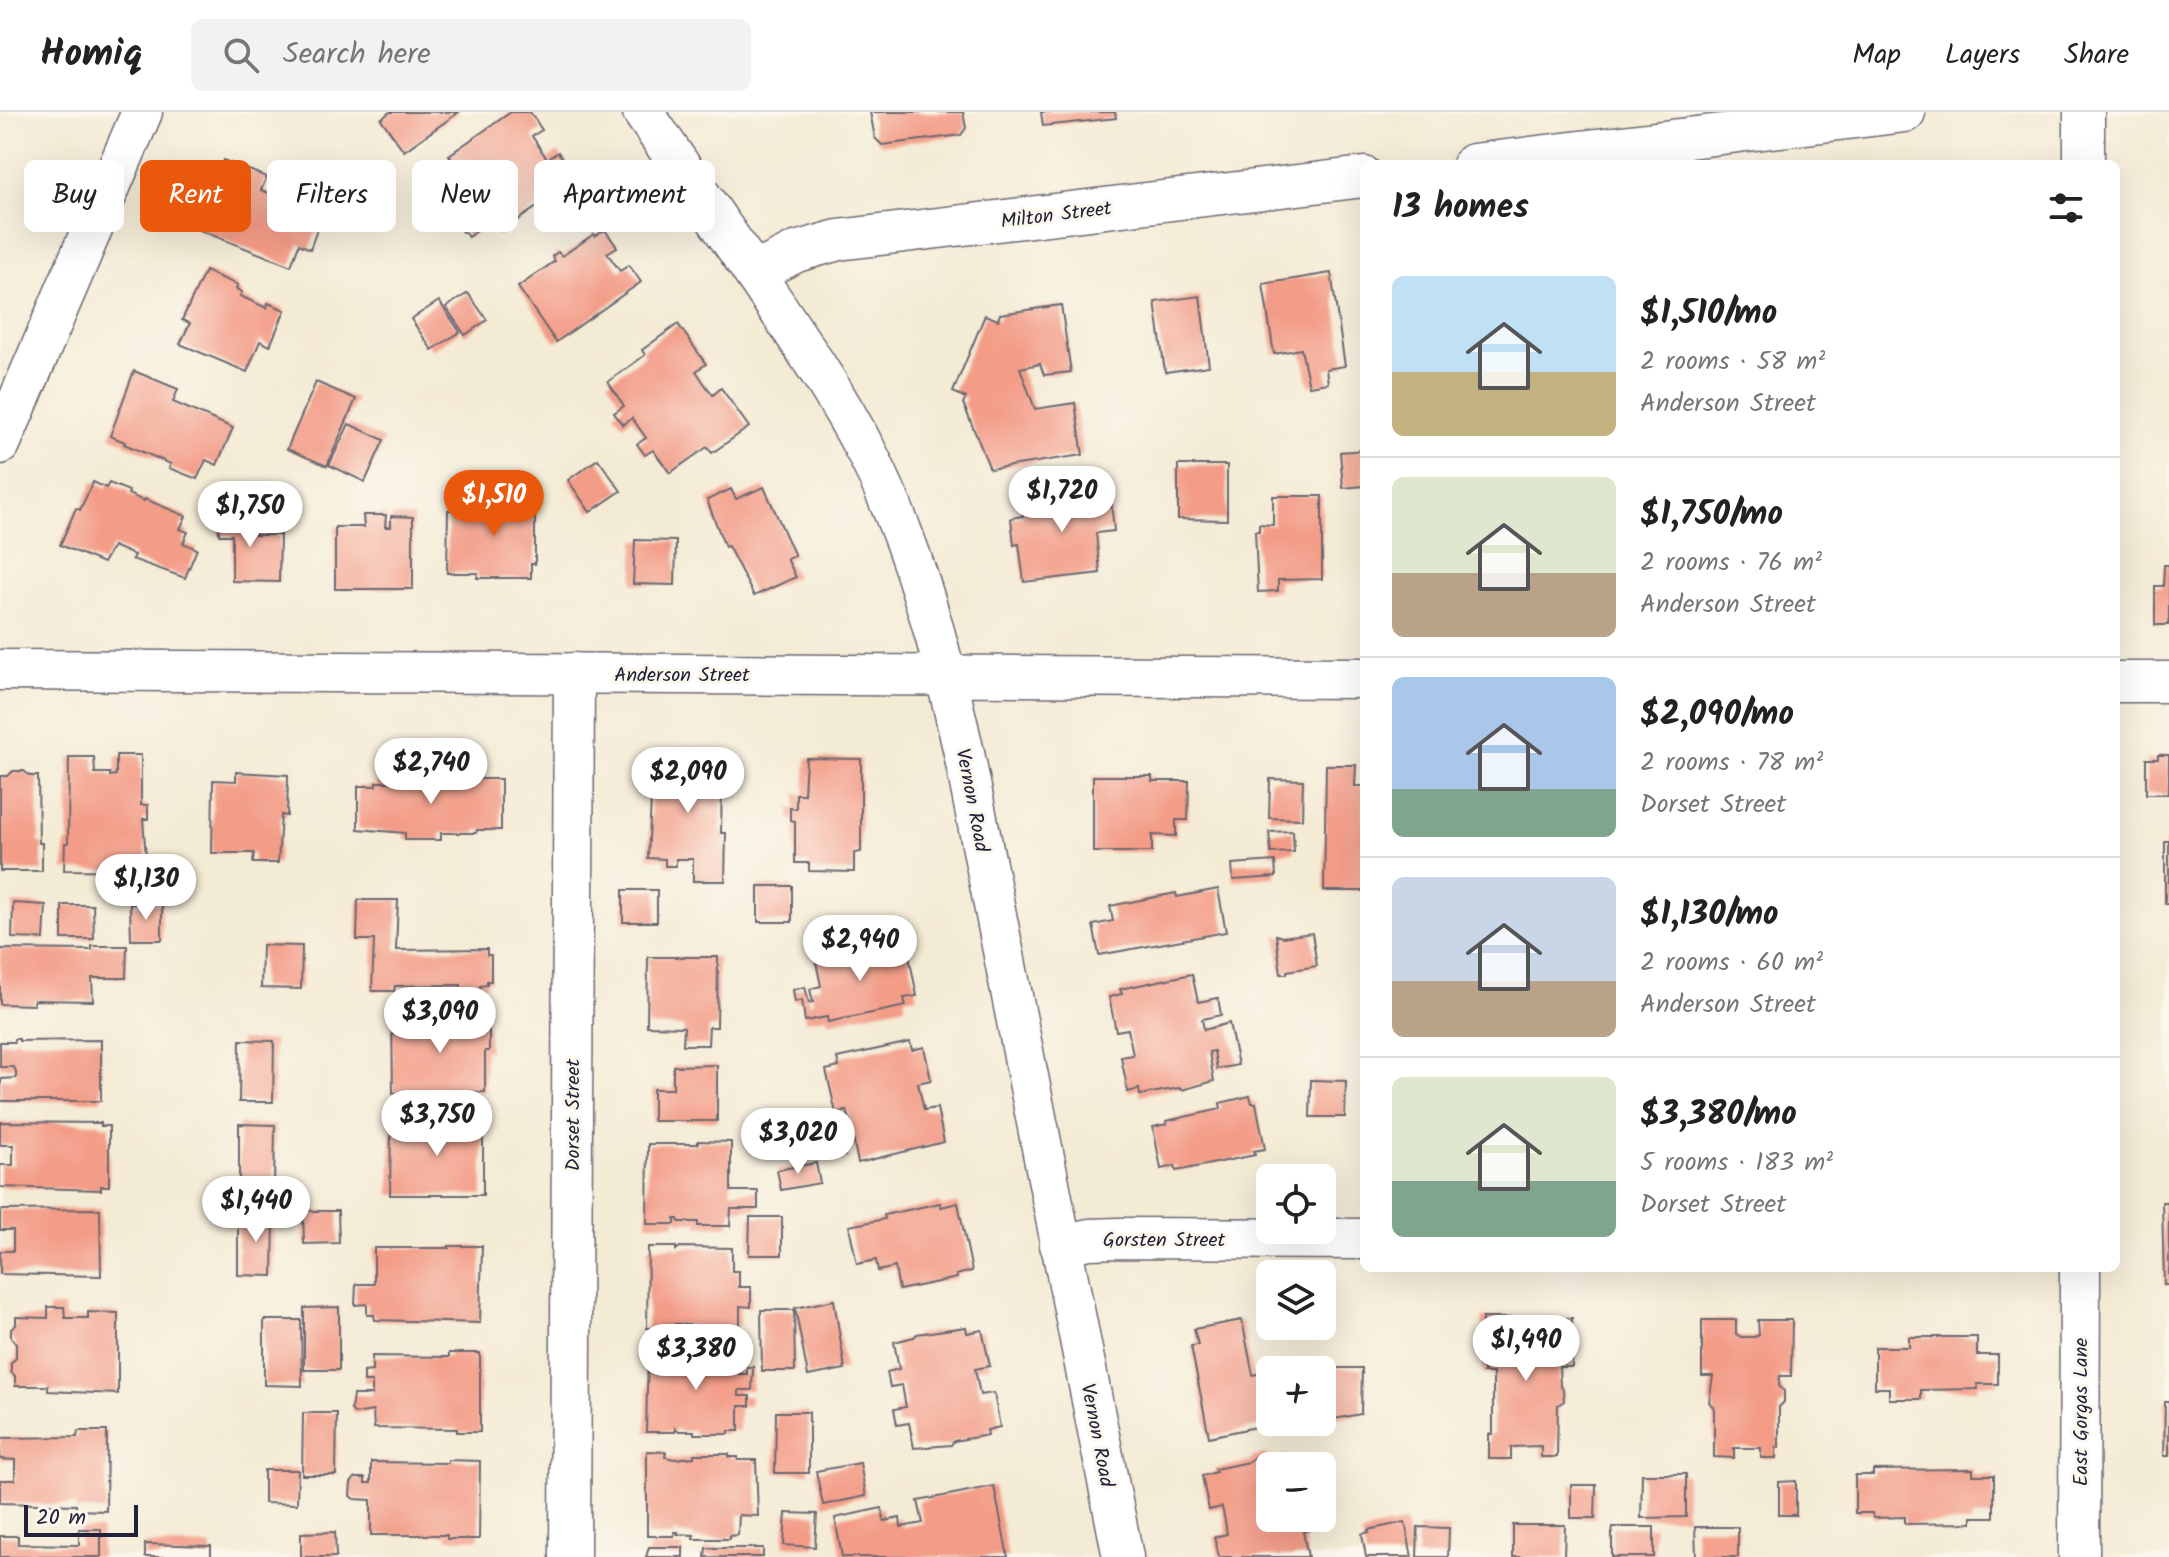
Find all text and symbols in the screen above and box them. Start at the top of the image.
search box [191,19,751,91]
text: Homiq [40,25,143,85]
text: Search here [283,31,431,79]
icon: search [219,33,263,77]
text: Map [1852,33,1901,78]
text: Layers [1945,33,2020,78]
text: Share [2064,33,2129,78]
chip: Buy [24,160,124,232]
chip: Rent [140,160,251,232]
chip: Filters [267,160,396,232]
chip: New [412,160,518,232]
chip: Apartment [534,160,715,232]
text: 13 homes [1392,181,1529,235]
icon: filters [2044,186,2088,230]
street label: Milton Street [999,193,1114,239]
text: $1,510/mo [1640,287,1777,341]
icon: home [1456,308,1552,404]
text: 2 rooms · 58 m² [1640,341,1825,383]
text: Anderson Street [1640,383,1816,425]
pin: $1,720 [997,466,1127,534]
pin: $1,510 [429,470,559,538]
text: $1,720 [1027,471,1097,513]
text: $1,510 [462,475,526,517]
pin: $1,750 [185,481,315,549]
text: $1,750 [216,486,284,528]
text: $1,750/mo [1640,488,1783,542]
icon: home [1456,509,1552,605]
text: 2 rooms · 76 m² [1640,542,1822,584]
text: Anderson Street [1640,584,1816,626]
street label: Anderson Street [614,660,750,692]
text: $2,090/mo [1640,688,1794,742]
icon: home [1456,709,1552,805]
pin: $2,740 [366,738,496,806]
text: 2 rooms · 78 m² [1640,742,1823,784]
text: $2,740 [392,743,470,785]
street label: Vernon Road [945,746,997,856]
pin: $2,090 [623,747,753,815]
text: $2,090 [649,752,727,794]
text: Dorset Street [1640,784,1786,826]
pin: $1,130 [81,854,211,922]
text: $1,130 [113,859,179,901]
text: $1,130/mo [1640,888,1779,942]
icon: home [1456,909,1552,1005]
pin: $2,940 [795,915,925,983]
text: $2,940 [821,920,899,962]
text: 2 rooms · 60 m² [1640,942,1823,984]
text: Anderson Street [1640,984,1816,1026]
pin: $3,090 [375,987,505,1055]
text: $3,090 [402,992,478,1034]
street label: Dorset Street [558,1058,590,1171]
text: $3,380/mo [1640,1088,1797,1142]
pin: $3,750 [372,1090,502,1158]
text: $3,750 [399,1095,475,1137]
pin: $3,020 [733,1108,863,1176]
icon: home [1456,1109,1552,1205]
text: $3,020 [759,1113,837,1155]
text: 5 rooms · 183 m² [1640,1142,1833,1184]
map controls [1256,1164,1336,1532]
button: locate [1256,1164,1336,1244]
pin: $1,440 [191,1176,321,1244]
text: $1,440 [220,1181,292,1223]
text: Dorset Street [1640,1184,1786,1226]
street label: Gorsten Street [1103,1225,1226,1257]
button: layers [1256,1260,1336,1340]
pin: $1,490 [1461,1315,1591,1383]
text: $1,490 [1491,1320,1561,1362]
pin: $3,380 [631,1324,761,1392]
text: $3,380 [656,1329,736,1371]
street label: East Gorgas Lane [2066,1338,2098,1486]
button: + [1256,1356,1336,1436]
street label: Vernon Road [1070,1381,1122,1491]
button: − [1256,1452,1336,1532]
scale bar [24,1501,138,1537]
text: 20 m [36,1501,86,1536]

